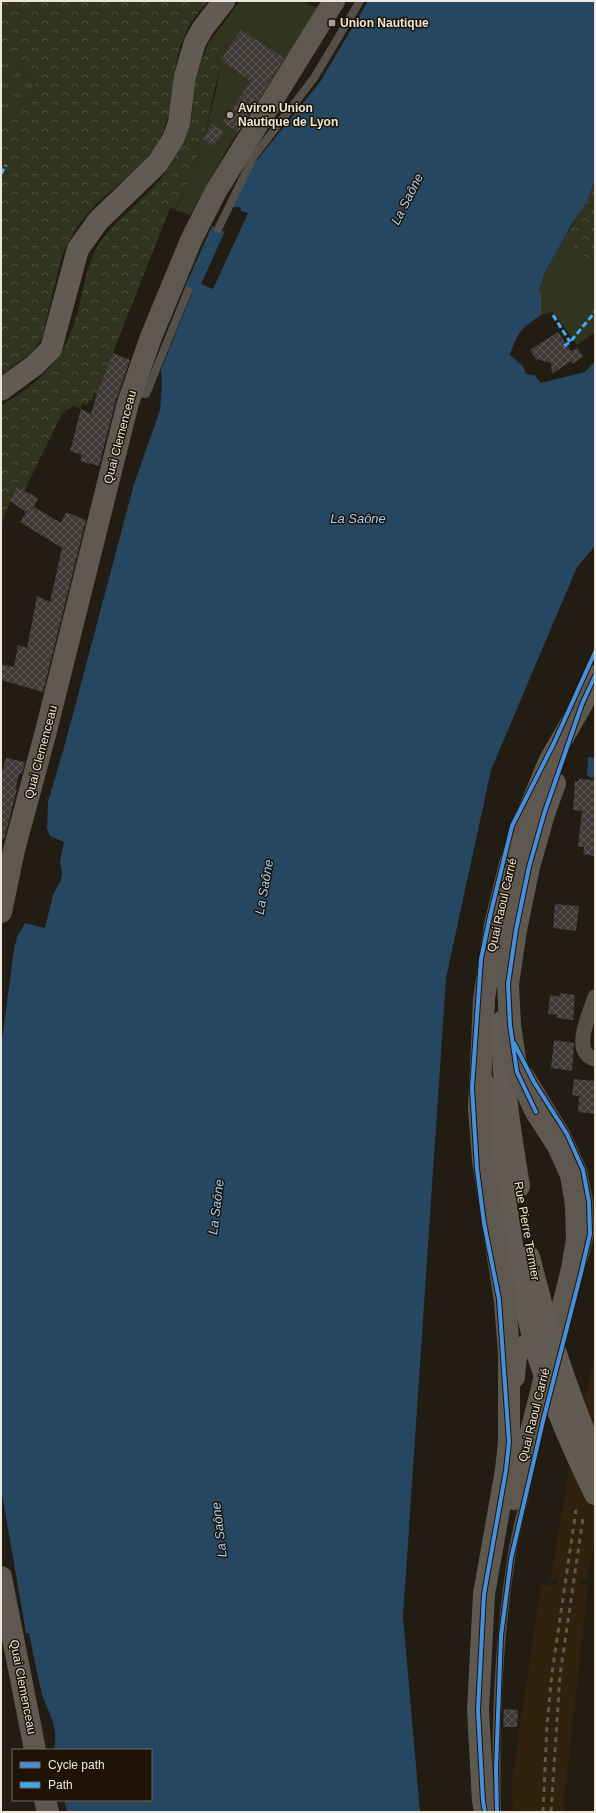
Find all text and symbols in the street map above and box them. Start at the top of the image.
place label: Union Nautique [340,16,429,30]
marker: Union Nautique [327,18,337,28]
place label: Aviron Union Nautique de Lyon [238,101,338,129]
marker: Aviron Union Nautique de Lyon [225,110,235,120]
water label: La Saône [388,171,426,227]
street label: Quai Clemenceau [101,389,139,485]
water label: La Saône [330,511,386,526]
street label: Quai Clemenceau [22,704,60,800]
street label: Quai Raoul Carrié [484,856,520,953]
water label: La Saône [252,858,276,916]
water label: La Saône [205,1178,227,1236]
street label: Rue Pierre Termier [511,1180,543,1282]
street label: Quai Raoul Carrié [516,1366,552,1463]
water label: La Saône [208,1501,230,1559]
street label: Quai Clemenceau [7,1639,39,1735]
legend [12,1749,152,1801]
text: Cycle path [48,1758,105,1772]
text: Path [48,1778,73,1792]

